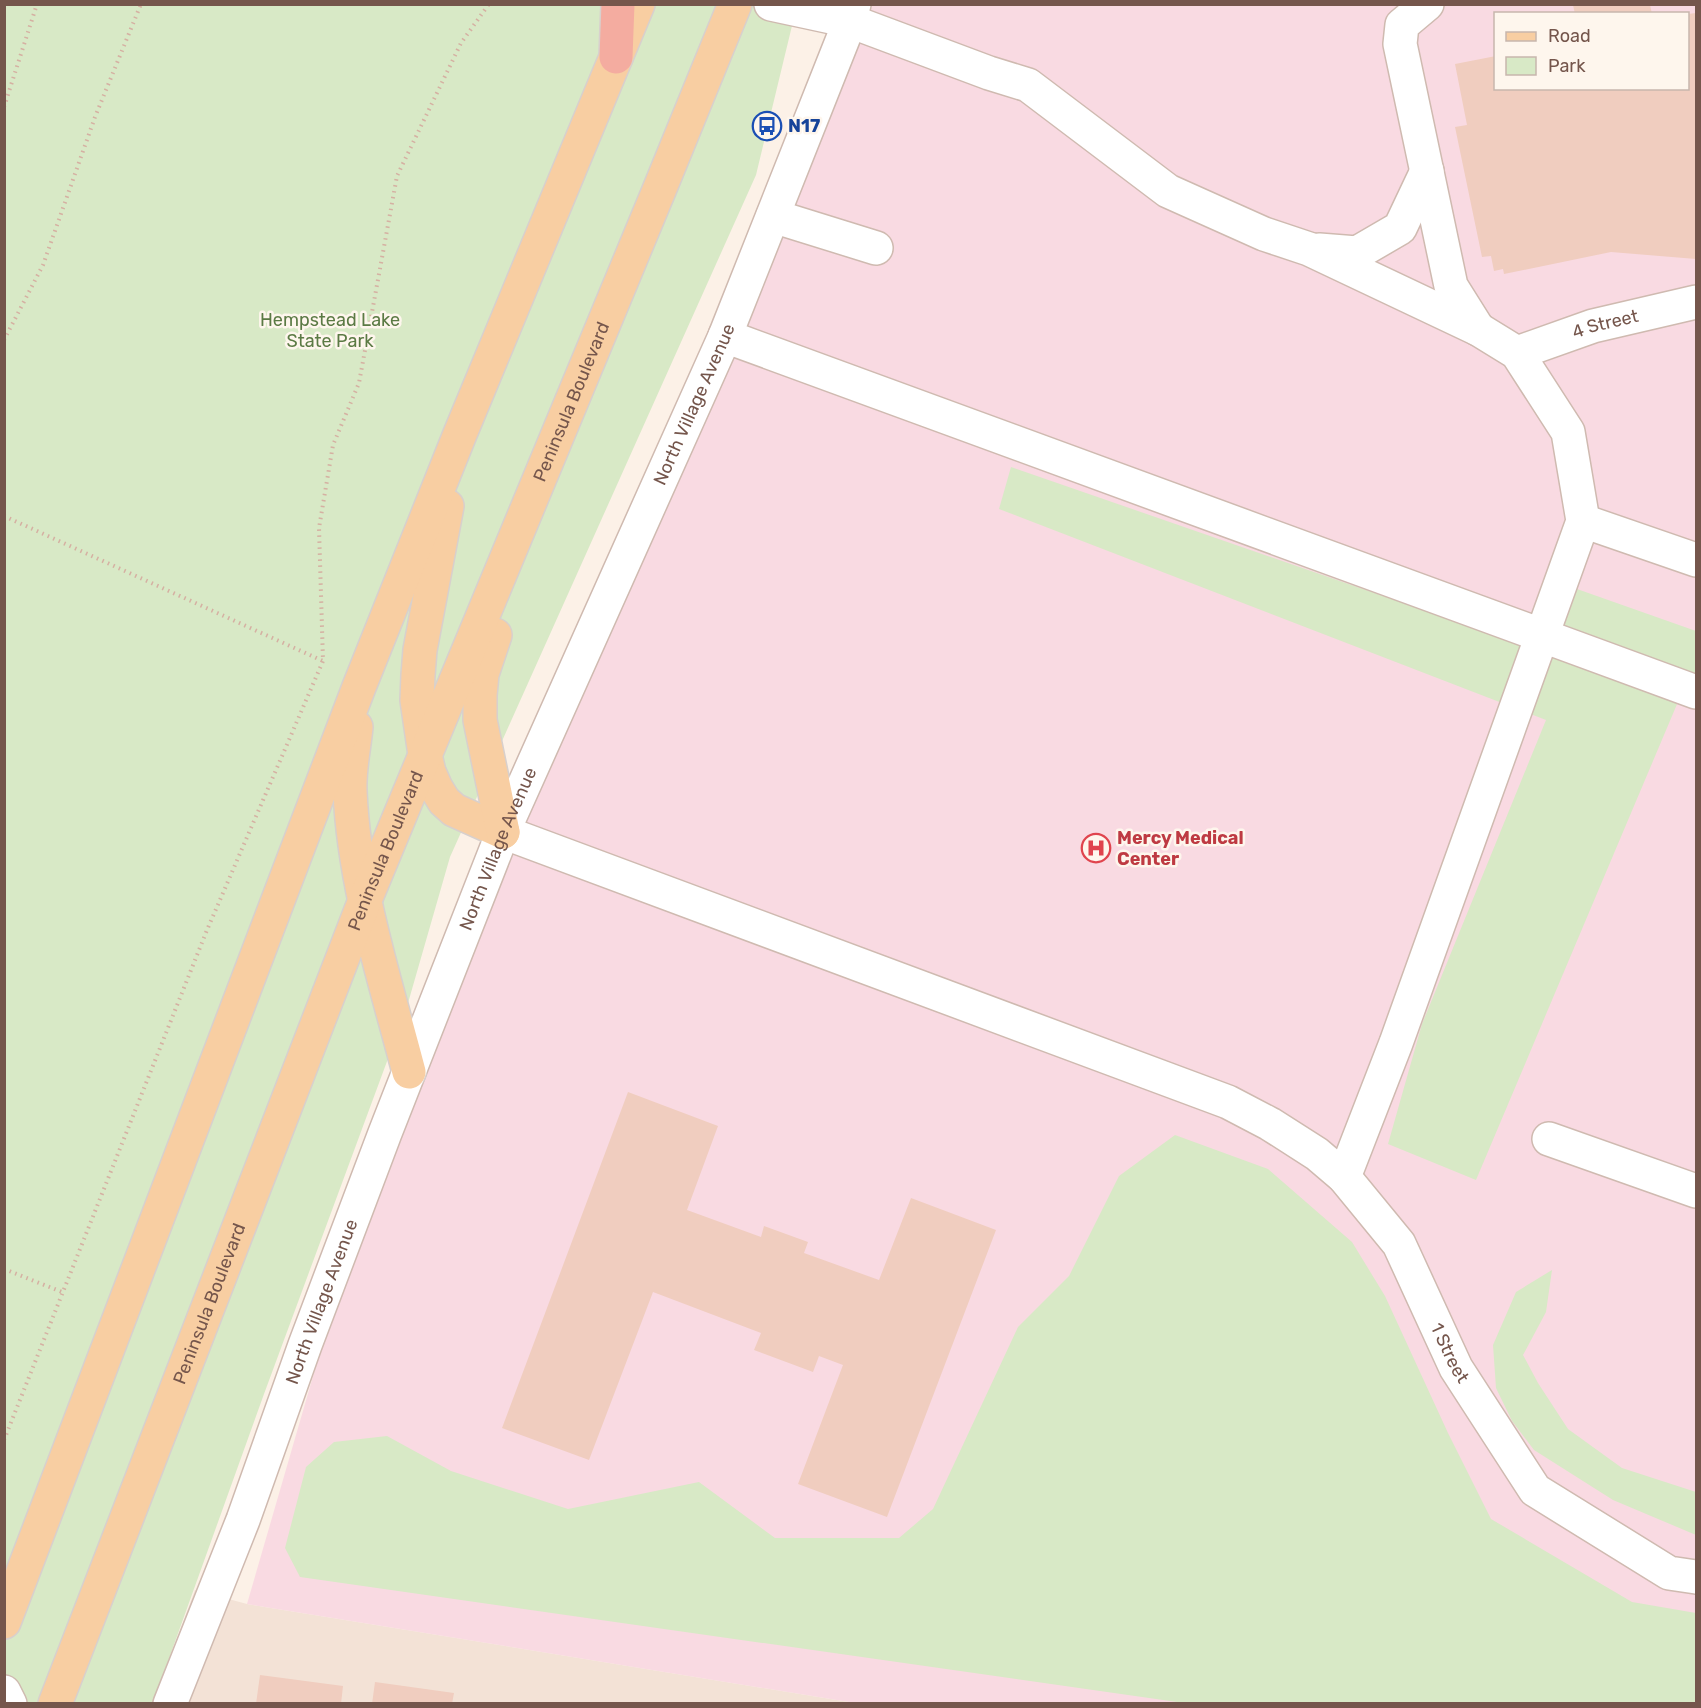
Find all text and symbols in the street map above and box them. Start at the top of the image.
legend [1494,12,1689,90]
text: Road [1548,25,1591,47]
text: Park [1548,55,1586,77]
bus stop icon: N17 [751,110,783,142]
place label: N17 [788,115,820,137]
street label: 4 Street [1569,305,1640,344]
park label: Hempstead Lake State Park [260,309,400,352]
street label: Peninsula Boulevard [529,319,614,485]
street label: North Village Avenue [649,321,740,488]
street label: North Village Avenue [455,764,541,933]
street label: Peninsula Boulevard [343,768,428,934]
place label: Mercy Medical Center [1117,827,1244,870]
hospital icon: Mercy Medical Center [1080,832,1112,864]
street label: North Village Avenue [281,1216,362,1387]
street label: Peninsula Boulevard [168,1220,250,1387]
street label: 1 Street [1426,1319,1474,1387]

